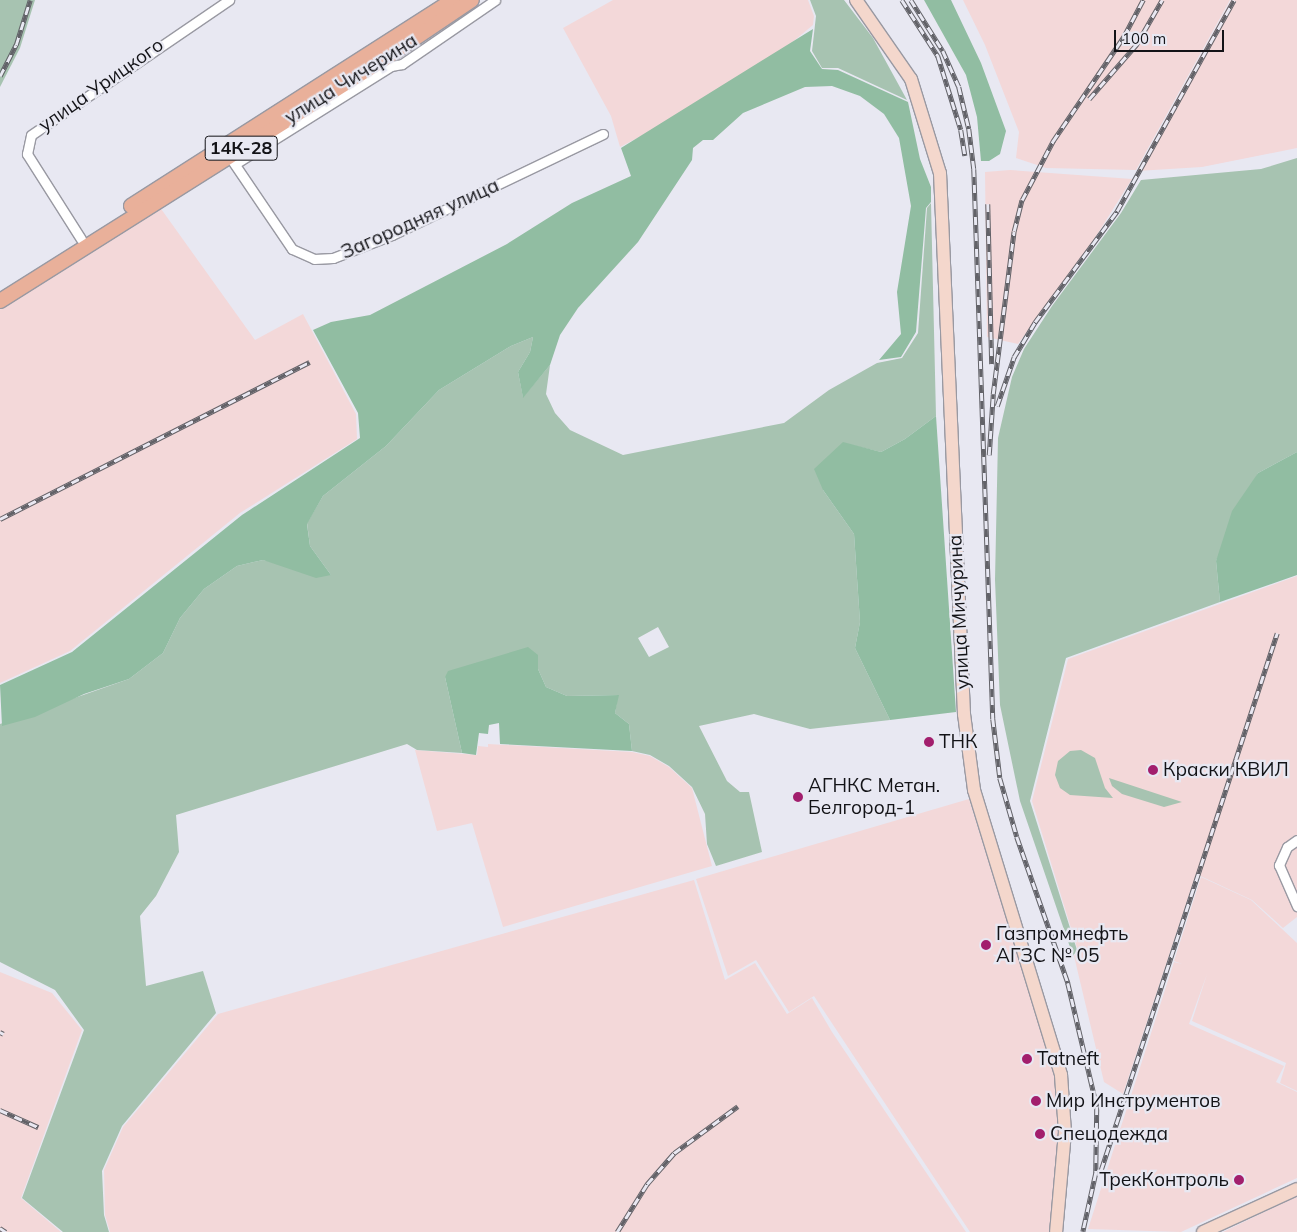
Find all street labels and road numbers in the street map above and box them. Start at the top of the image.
street label: улица Чичерина [281,29,421,129]
street label: улица Урицкого [34,33,168,137]
road number: 14К-28 [204,132,278,164]
street label: Загородняя улица [338,174,502,264]
street label: улица Мичурина [944,534,974,690]

